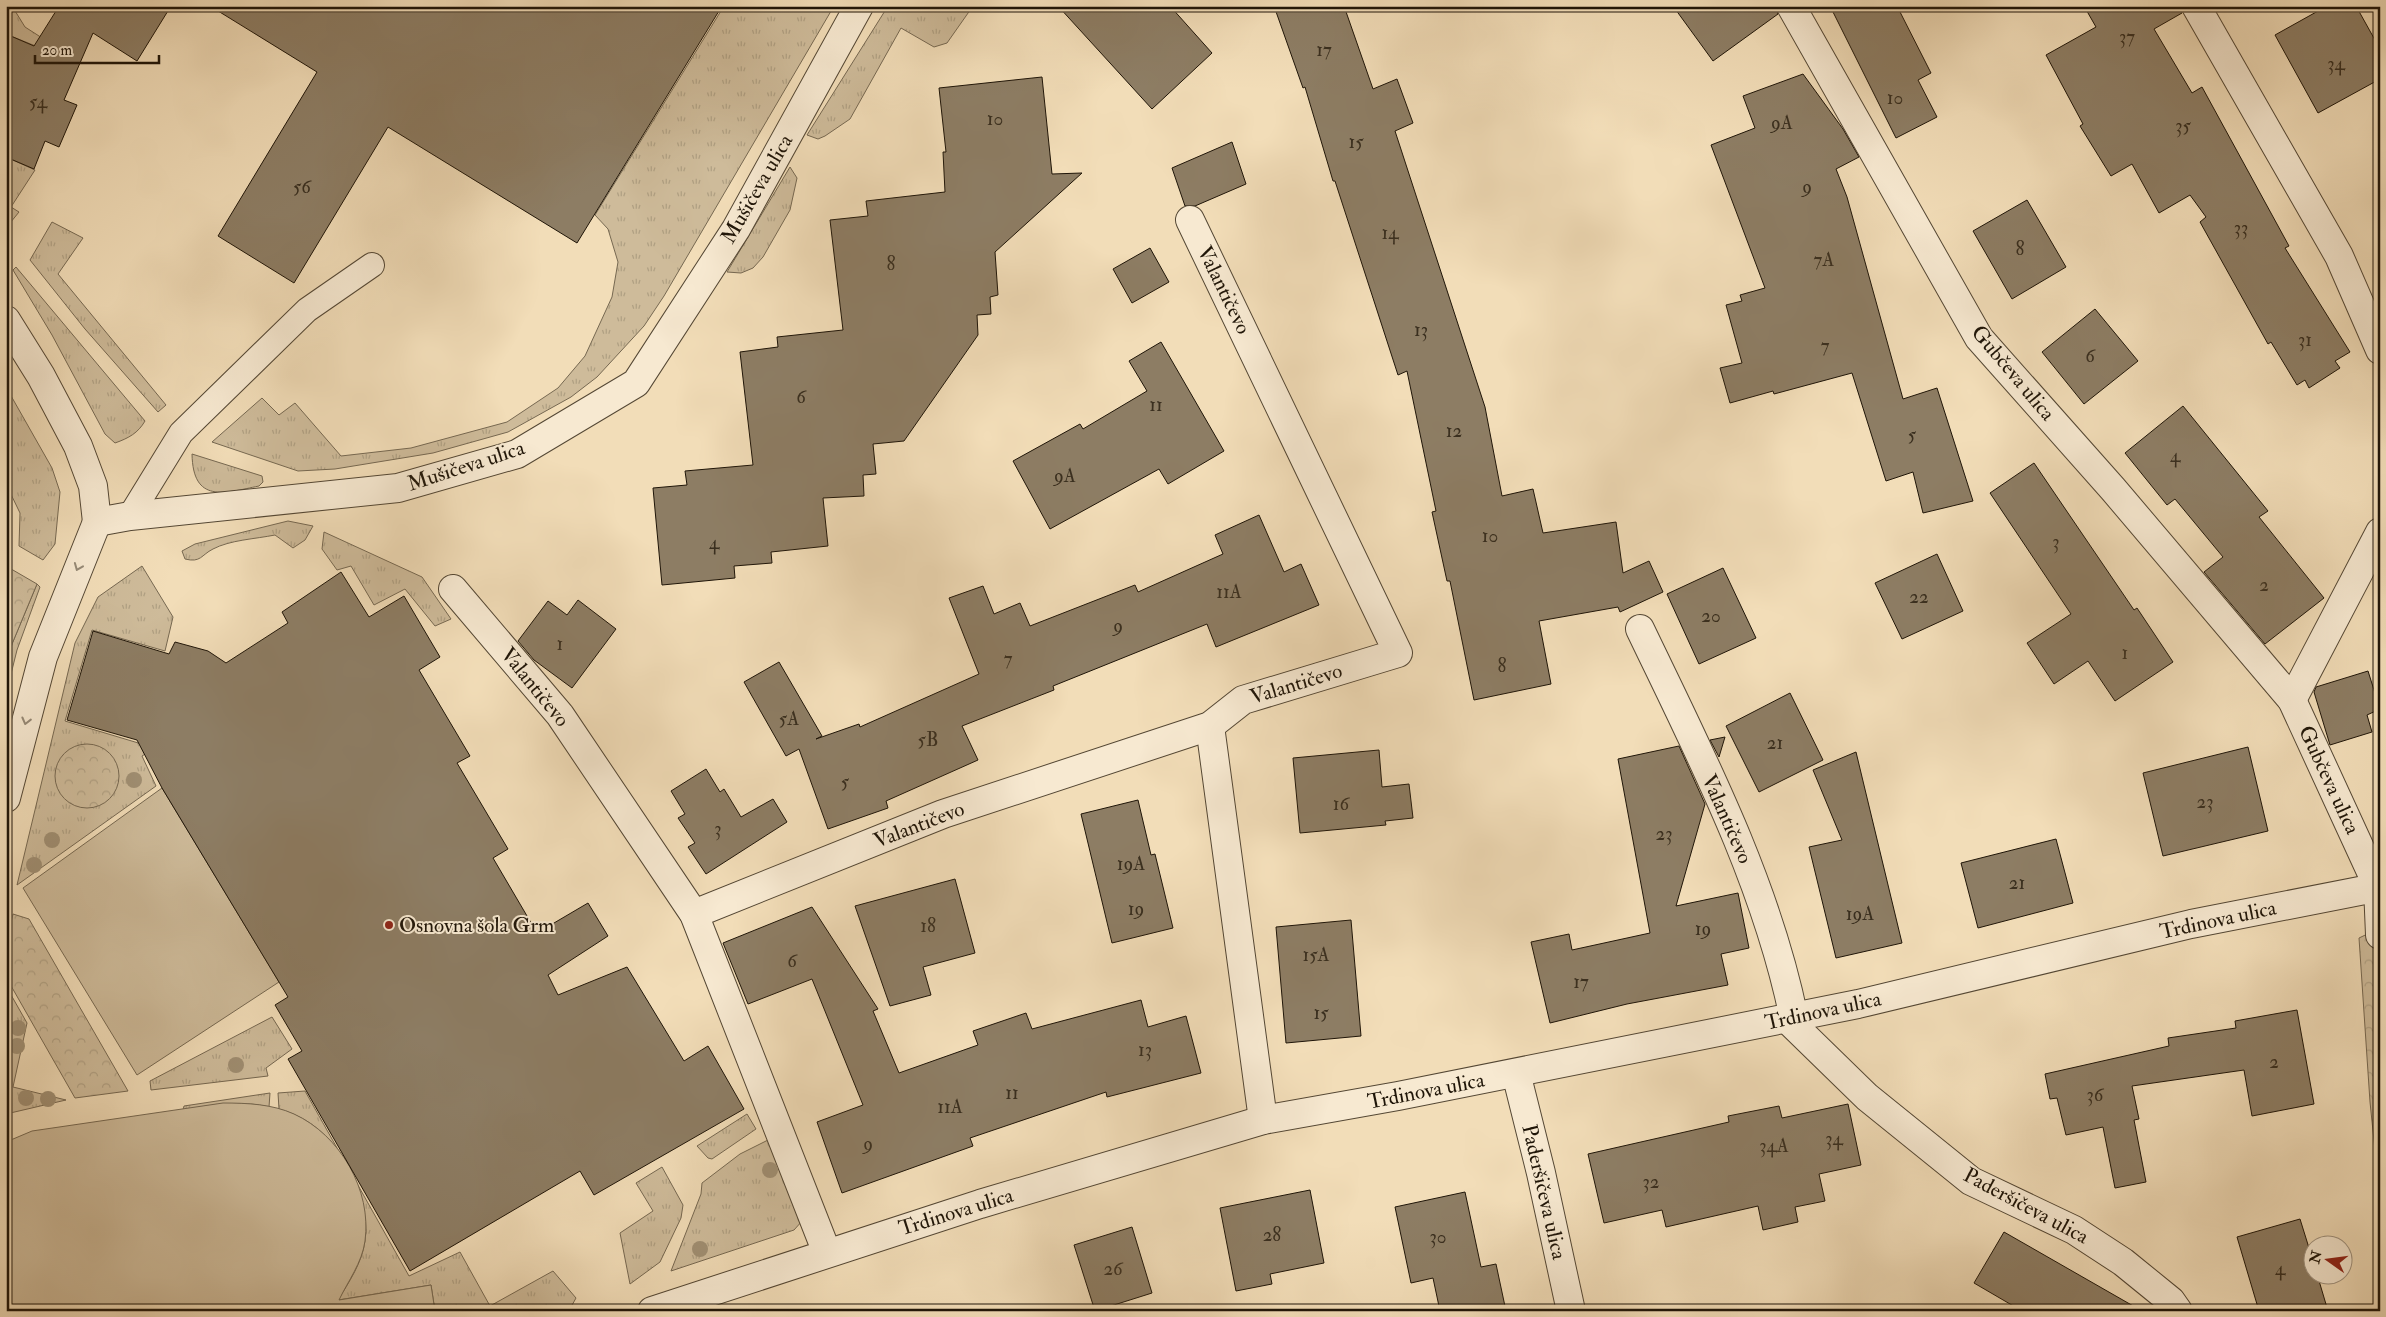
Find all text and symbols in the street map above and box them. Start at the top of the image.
house number: 37 [2119,25,2135,49]
scale bar [35,32,159,64]
house number: 17 [1316,38,1332,62]
text: 20 m [42,41,72,60]
house number: 34 [2327,52,2345,76]
house number: 10 [1887,86,1903,110]
house number: 54 [29,90,48,114]
house number: 10 [987,107,1003,131]
house number: 9A [1769,111,1793,135]
house number: 35 [2175,114,2191,138]
street label: Mušičeva ulica [715,129,799,248]
house number: 15 [1348,130,1364,154]
house number: 56 [293,175,312,199]
house number: 9 [1800,175,1812,199]
house number: 33 [2234,216,2248,240]
house number: 14 [1381,221,1399,245]
house number: 8 [2016,237,2025,261]
street label: Valantičevo [1191,241,1257,339]
house number: 7A [1814,248,1834,272]
house number: 8 [887,252,896,276]
house number: 13 [1414,318,1428,342]
street label: Gubčeva ulica [1965,320,2061,427]
house number: 31 [2298,328,2312,352]
house number: 7 [1821,334,1830,358]
house number: 6 [2085,344,2096,368]
house number: 6 [796,385,807,409]
house number: 11 [1149,393,1163,417]
house number: 12 [1446,419,1462,443]
house number: 5 [1908,423,1917,447]
street label: Mušičeva ulica [404,434,528,498]
house number: 4 [2170,444,2181,468]
house number: 9A [1052,464,1076,488]
house number: 10 [1482,524,1498,548]
house number: 3 [2052,530,2060,554]
house number: 4 [709,531,720,555]
one-way arrow [73,562,84,571]
house number: 2 [2259,573,2269,597]
house number: 11A [1216,580,1242,604]
house number: 22 [1909,585,1929,609]
house number: 20 [1701,604,1721,628]
house number: 9 [1111,614,1123,638]
house number: 1 [557,632,563,656]
house number: 1 [2122,641,2128,665]
street label: Valantičevo [495,642,575,732]
house number: 7 [1004,647,1013,671]
house number: 8 [1498,654,1507,678]
street label: Valantičevo [1247,657,1345,711]
house number: 5A [779,707,799,731]
one-way arrow [21,716,31,724]
street label: Gubčeva ulica [2292,721,2366,839]
house number: 5B [918,728,938,752]
house number: 21 [1767,731,1783,755]
house number: 5 [841,770,850,794]
street label: Valantičevo [1695,770,1759,868]
house number: 23 [2197,790,2213,814]
house number: 16 [1333,792,1351,816]
street label: Valantičevo [870,795,968,855]
house number: 3 [714,817,722,841]
house number: 23 [1656,822,1672,846]
house number: 19A [1117,852,1145,876]
house number: 21 [2009,871,2025,895]
street label: Trdinova ulica [2157,894,2279,946]
house number: 19 [1128,897,1144,921]
house number: 19A [1846,902,1874,926]
place label: Osnovna šola Grm [399,912,554,939]
house number: 18 [920,914,936,938]
house number: 19 [1695,917,1711,941]
marker: Osnovna šola Grm [383,919,395,931]
house number: 15A [1302,943,1330,967]
house number: 6 [787,949,798,973]
house number: 17 [1573,970,1589,994]
street label: Trdinova ulica [1762,985,1884,1037]
house number: 15 [1313,1001,1329,1025]
house number: 13 [1138,1038,1152,1062]
house number: 2 [2269,1050,2279,1074]
street label: Trdinova ulica [1365,1066,1487,1116]
house number: 11 [1005,1081,1019,1105]
house number: 36 [2087,1083,2105,1107]
house number: 11A [937,1095,963,1119]
street label: Paderšičeva ulica [1515,1122,1573,1263]
house number: 34 [1825,1127,1843,1151]
house number: 9 [861,1132,873,1156]
house number: 34A [1759,1134,1789,1158]
street label: Paderšičeva ulica [1959,1162,2094,1251]
house number: 32 [1643,1170,1659,1194]
street label: Trdinova ulica [895,1182,1017,1242]
house number: 28 [1263,1223,1281,1247]
house number: 30 [1429,1225,1447,1249]
north arrow [2304,1234,2354,1284]
text: N [2306,1248,2326,1266]
house number: 26 [1103,1257,1124,1281]
house number: 4 [2275,1257,2286,1281]

